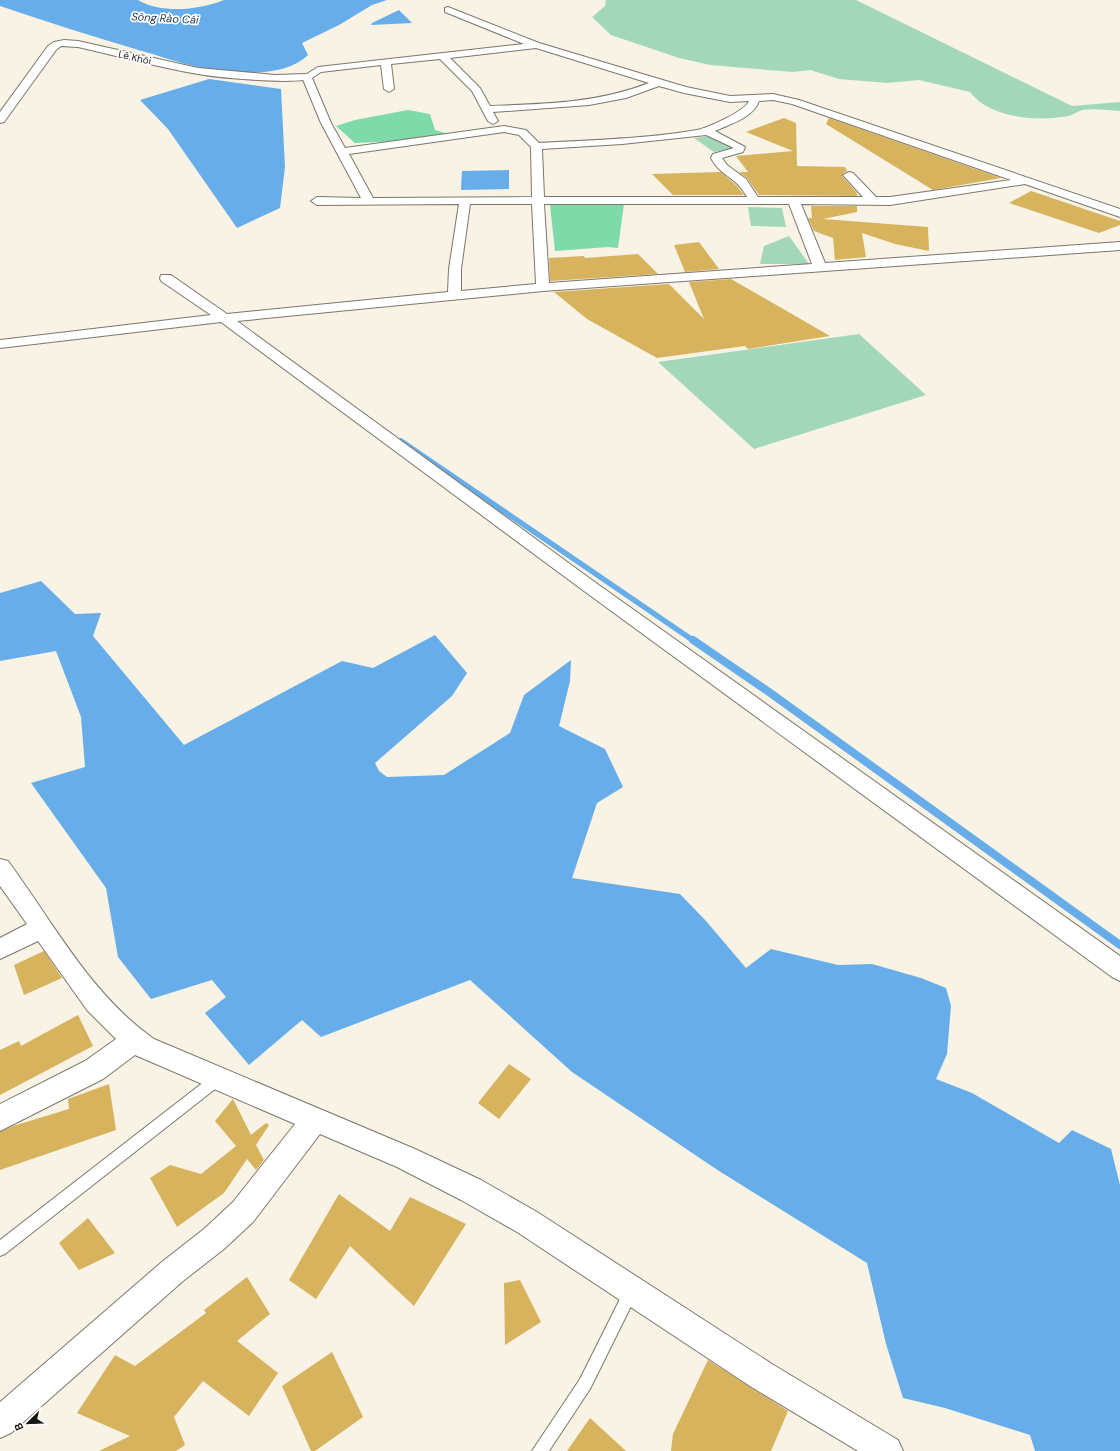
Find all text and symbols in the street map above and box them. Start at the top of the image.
water label: Sông Rào Cái [131,9,199,27]
street label: Lê Khôi [117,47,153,68]
north arrow [8,1403,48,1443]
text: B [11,1421,27,1433]

